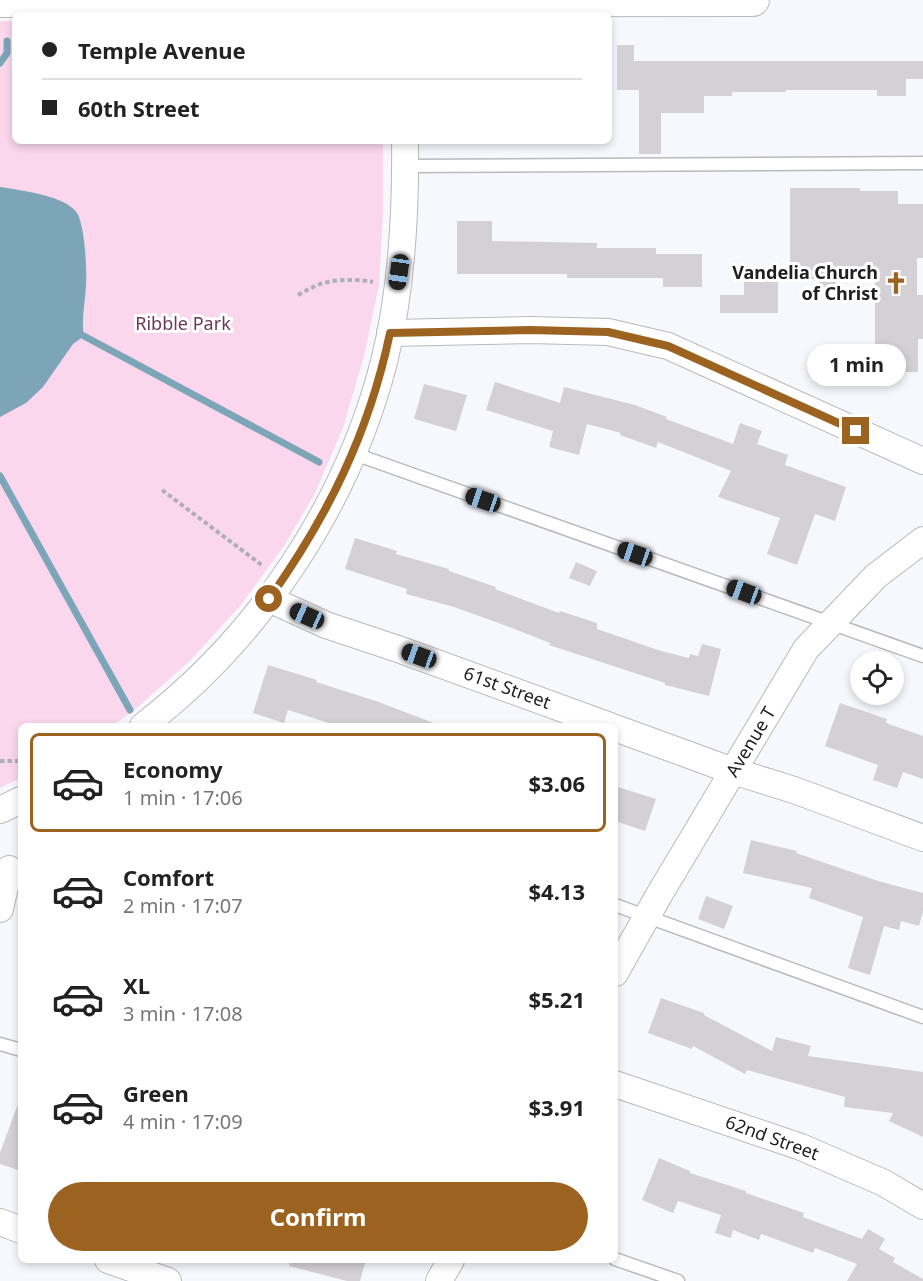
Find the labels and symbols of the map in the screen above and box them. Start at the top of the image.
car [388,253,410,291]
place label: Vandelia Church of Christ [732,260,878,305]
church icon: Vandelia Church of Christ [883,270,909,296]
park label: Ribble Park [135,311,231,335]
callout: 1 min [806,344,906,386]
route end [842,417,869,444]
car [463,486,503,514]
car [615,540,655,568]
car [724,577,764,607]
route start [255,585,282,612]
car [287,600,327,632]
car [399,641,439,671]
street label: 61st Street [461,660,555,714]
street label: Avenue T [720,702,780,781]
street label: 62nd Street [722,1109,823,1165]

